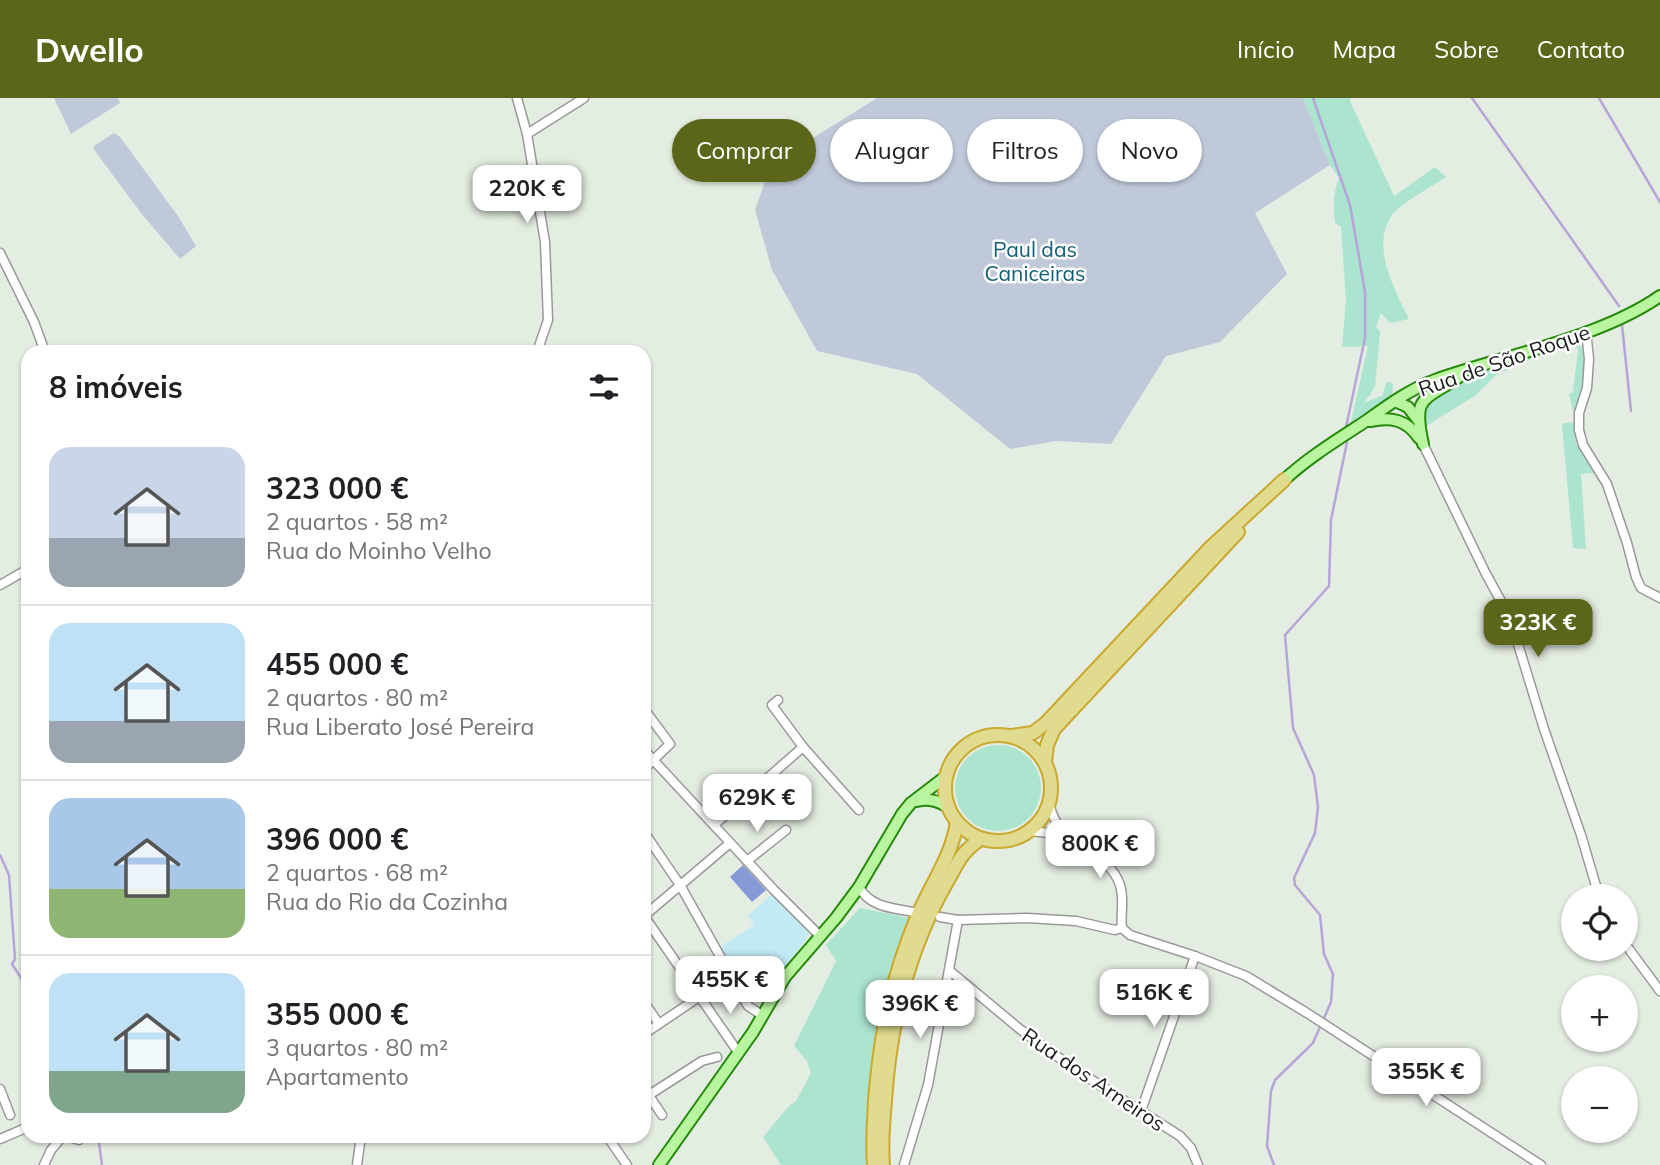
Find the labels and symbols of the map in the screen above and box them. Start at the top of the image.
pin: 220K € [470,166,584,225]
park label: Paul das Caniceiras [984,236,1086,286]
street label: Rua de São Roque [1415,318,1593,402]
pin: 323K € [1481,600,1595,659]
pin: 629K € [700,774,814,834]
pin: 800K € [1043,820,1157,880]
pin: 455K € [673,956,787,1016]
pin: 516K € [1097,970,1211,1029]
pin: 396K € [863,981,977,1040]
street label: Rua dos Arneiros [1018,1022,1170,1136]
pin: 355K € [1369,1048,1483,1108]

